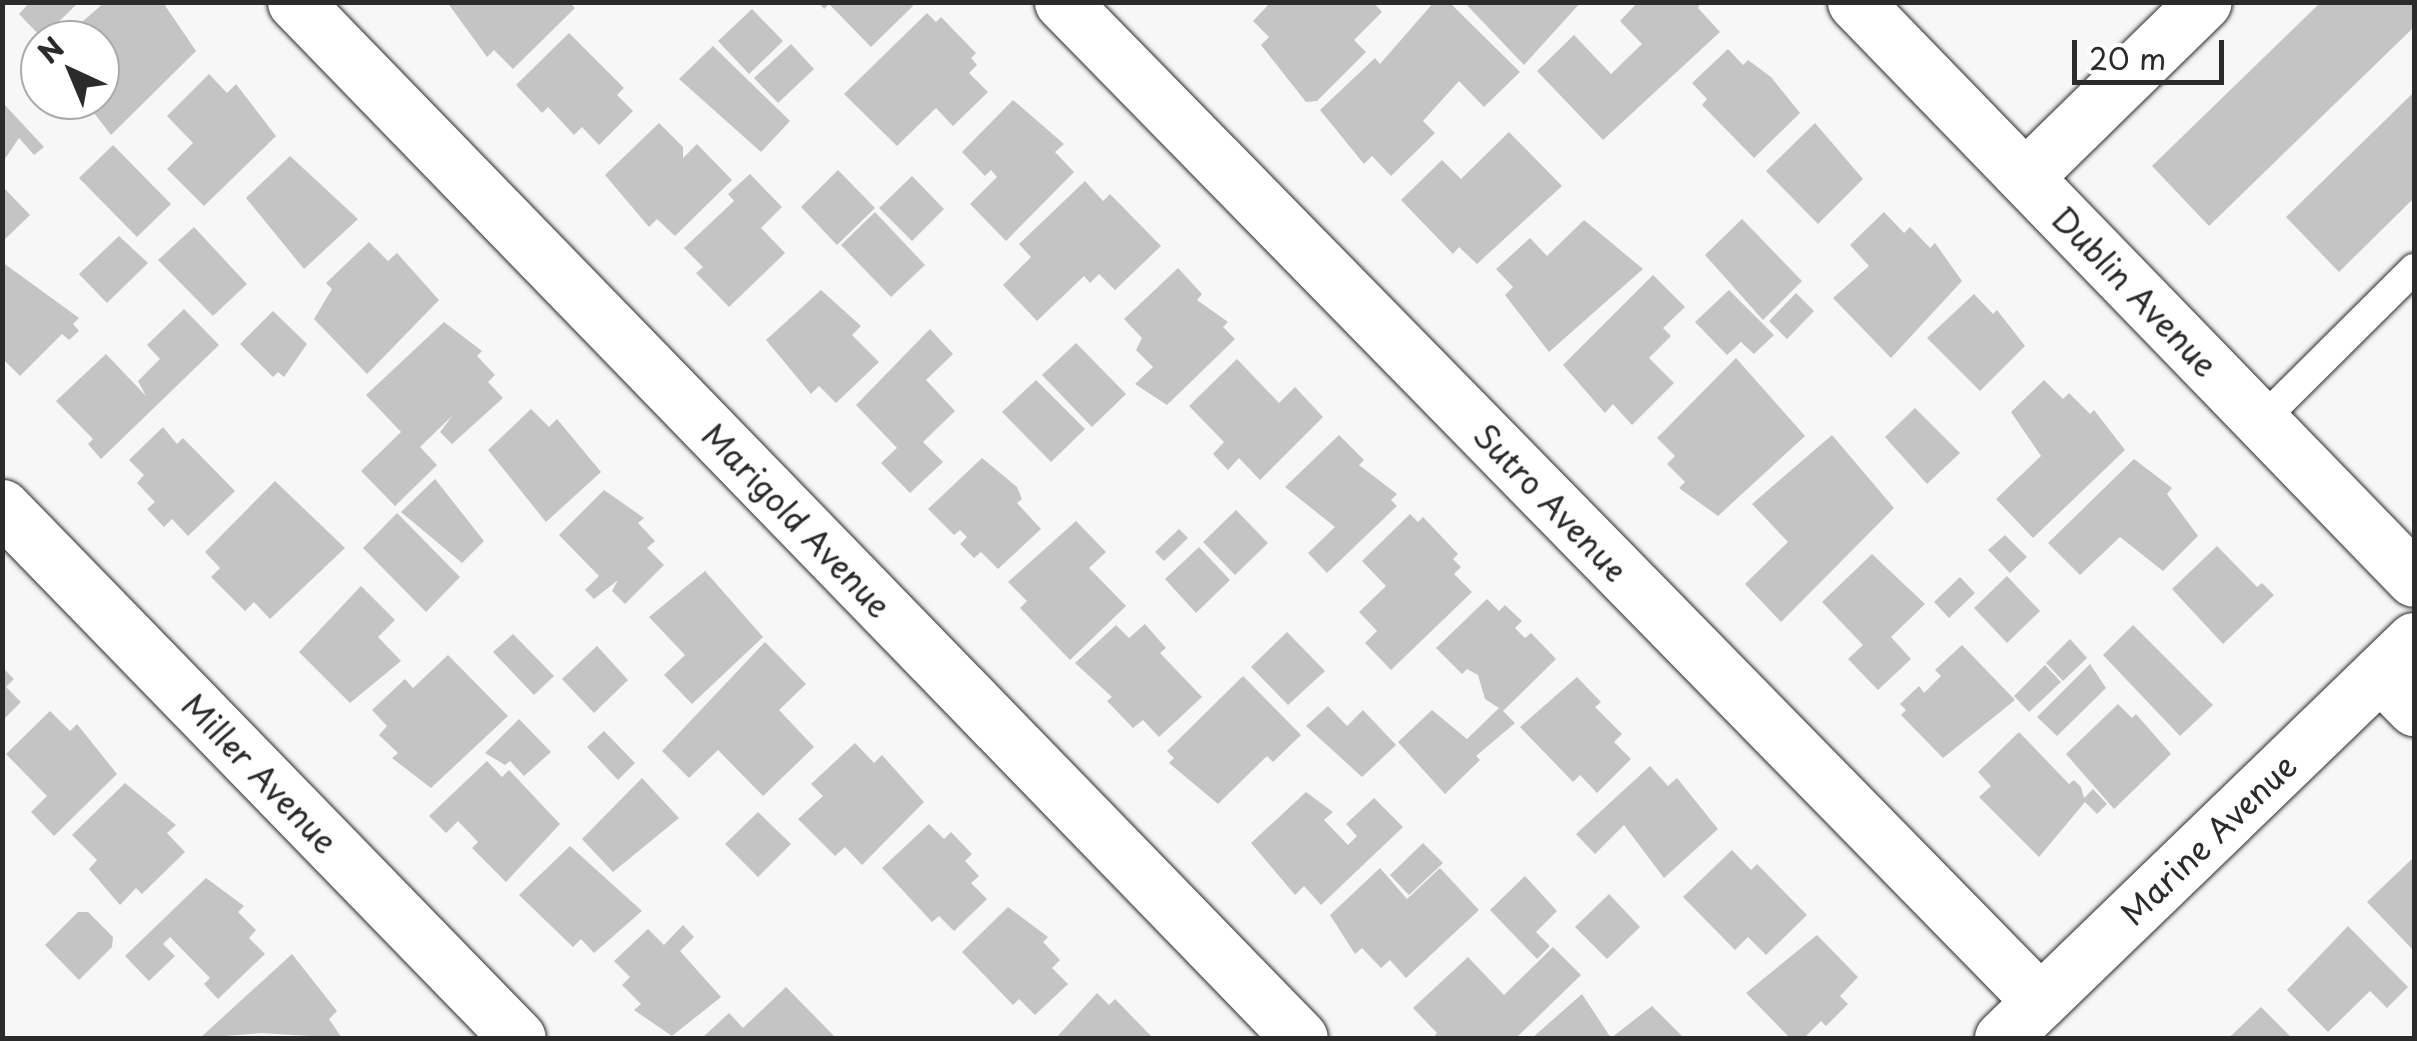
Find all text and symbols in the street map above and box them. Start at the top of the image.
north arrow [20,20,120,120]
scale bar [2077,20,2230,82]
text: N [27,26,73,73]
text: 20 m [2089,35,2166,80]
street label: Dublin Avenue [2044,198,2226,384]
street label: Marigold Avenue [694,415,900,625]
street label: Sutro Avenue [1466,415,1636,589]
street label: Miller Avenue [173,684,347,862]
street label: Marine Avenue [2112,746,2304,932]

